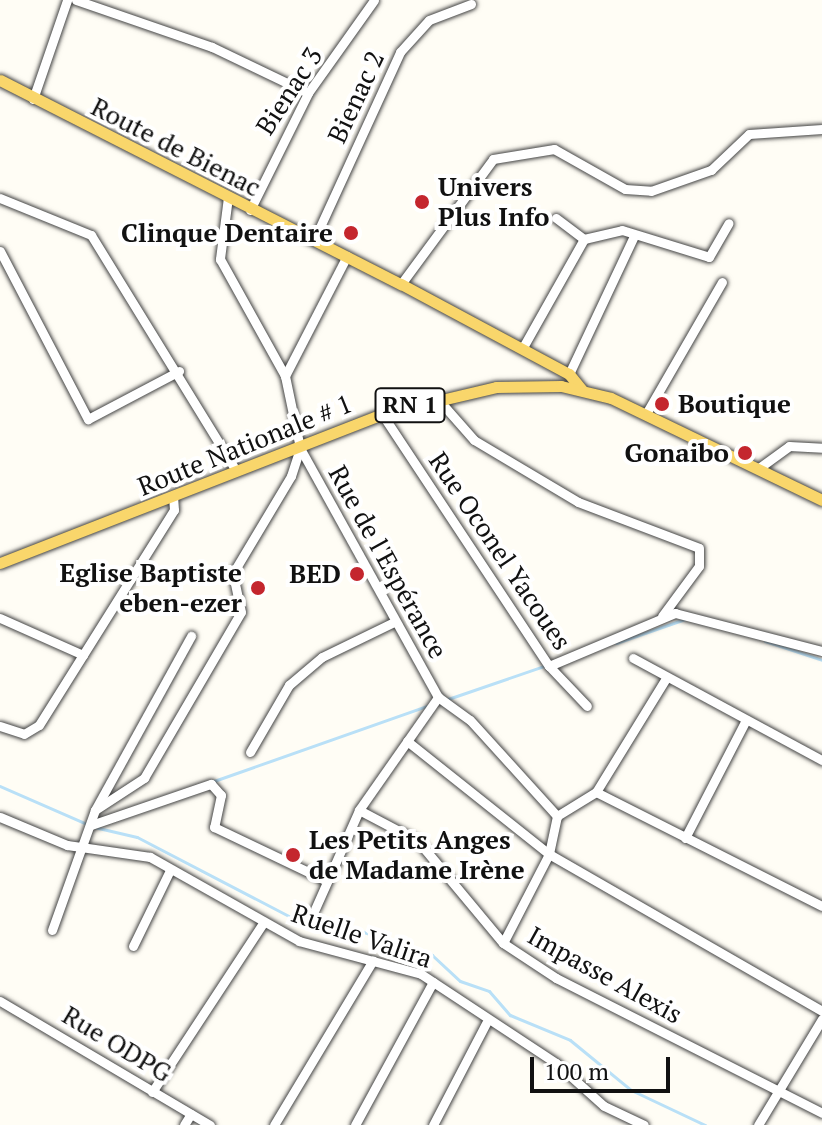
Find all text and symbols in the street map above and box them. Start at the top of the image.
street label: Bienac 3 [249,42,329,140]
street label: Bienac 2 [321,46,391,148]
street label: Route de Bienac [86,91,266,203]
place label: Univers Plus Info [438,171,549,232]
marker: Univers Plus Info [413,193,431,211]
place label: Clinque Dentaire [121,217,333,249]
marker: Clinque Dentaire [340,222,362,244]
road number: RN 1 [374,385,446,425]
street label: Route Nationale # 1 [133,388,357,502]
place label: Boutique [678,388,791,420]
marker: Boutique [653,395,671,413]
place label: Gonaibo [625,437,729,469]
marker: Gonaibo [736,444,754,462]
street label: Rue Oconel Yacoues [422,446,578,656]
street label: Rue de l'Espérance [322,460,454,664]
place label: Eglise Baptiste eben-ezer [60,557,242,618]
place label: BED [289,558,341,590]
marker: BED [348,565,366,583]
marker: Eglise Baptiste eben-ezer [249,579,267,597]
place label: Les Petits Anges de Madame Irène [309,824,525,886]
marker: Les Petits Anges de Madame Irène [284,846,302,864]
street label: Ruelle Valira [287,897,437,975]
street label: Impasse Alexis [522,920,688,1030]
street label: Rue ODPG [57,999,177,1089]
scale bar [534,1041,674,1091]
text: 100 m [544,1055,609,1087]

